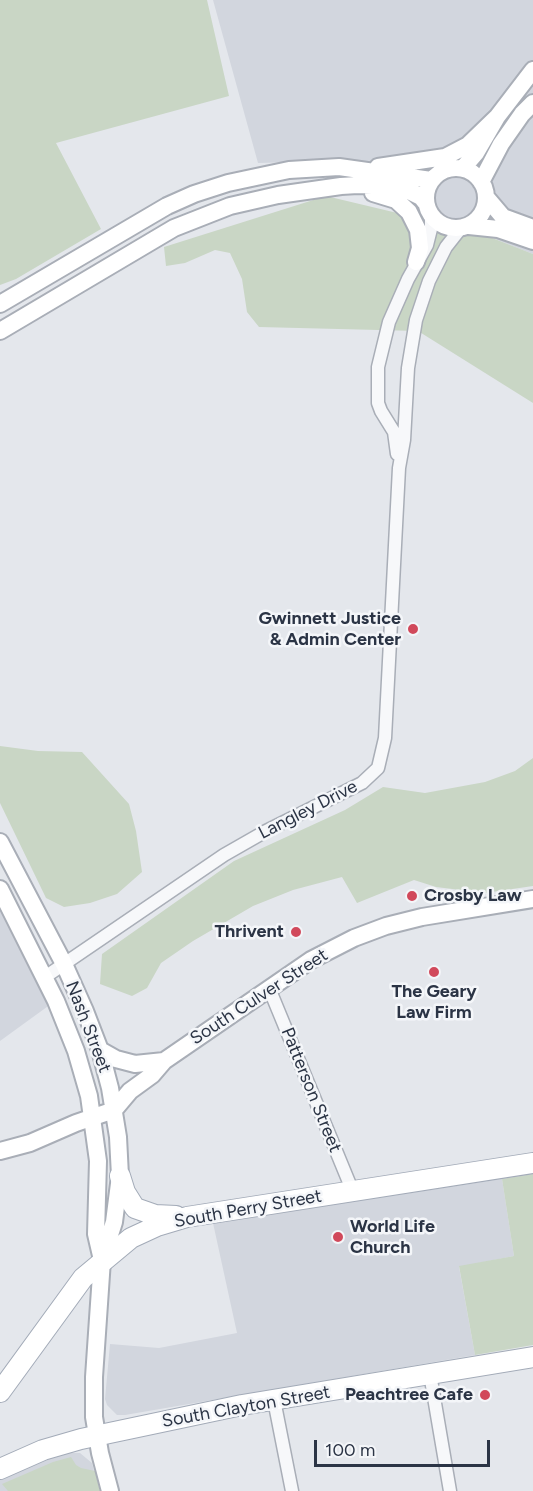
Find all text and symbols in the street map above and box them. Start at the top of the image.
place label: Gwinnett Justice & Admin Center [258,608,401,650]
marker: Gwinnett Justice & Admin Center [406,622,420,636]
street label: Langley Drive [255,776,361,844]
place label: Crosby Law [424,885,522,907]
marker: Crosby Law [405,889,419,903]
place label: Thrivent [215,921,284,943]
marker: Thrivent [289,925,303,939]
street label: South Culver Street [186,944,332,1050]
marker: The Geary Law Firm [427,965,441,979]
street label: Nash Street [61,978,115,1076]
place label: The Geary Law Firm [391,981,477,1024]
street label: Patterson Street [276,1024,346,1156]
street label: South Perry Street [173,1185,323,1233]
place label: World Life Church [350,1216,435,1258]
marker: World Life Church [331,1230,345,1244]
street label: South Clayton Street [160,1382,332,1432]
place label: Peachtree Cafe [345,1384,473,1406]
marker: Peachtree Cafe [478,1388,492,1402]
scale bar [317,1428,492,1466]
text: 100 m [325,1439,375,1461]

